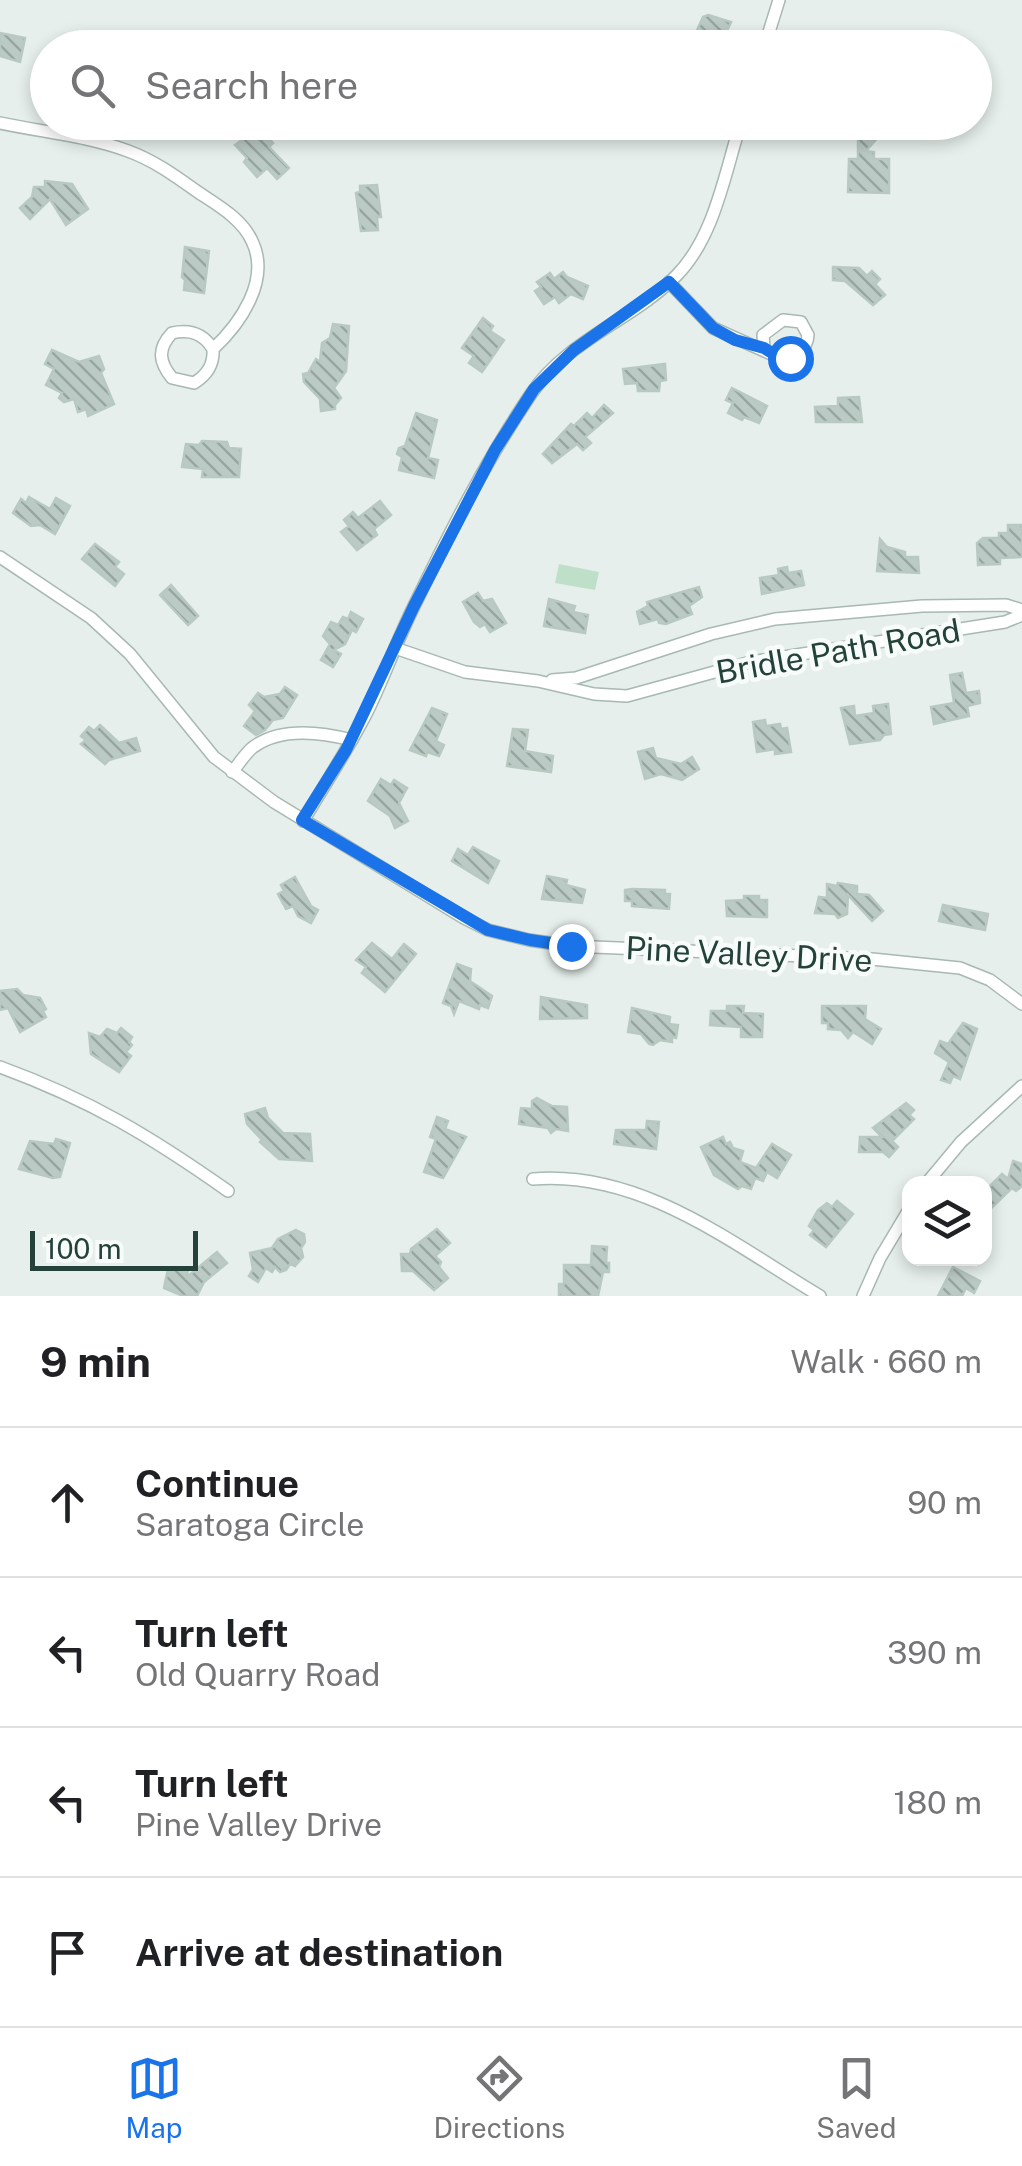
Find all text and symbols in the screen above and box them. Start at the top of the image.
search box [30,30,992,140]
icon: search [65,58,120,113]
text: Search here [145,63,358,108]
route start [768,336,814,382]
street label: Bridle Path Road [713,611,963,691]
route end [549,924,595,970]
street label: Pine Valley Drive [625,929,873,979]
map controls [902,1176,992,1266]
button: layers [902,1176,992,1266]
scale bar [30,1226,198,1270]
text: 100 m [45,1232,122,1265]
text: 9 min [40,1337,151,1386]
text: Walk · 660 m [791,1343,982,1380]
text: Continue [135,1461,299,1506]
icon: ahead [40,1475,95,1530]
text: 90 m [907,1484,982,1521]
text: Saratoga Circle [135,1506,365,1543]
text: Turn left [135,1611,289,1656]
icon: left [40,1625,95,1680]
text: 390 m [887,1634,982,1671]
text: Old Quarry Road [135,1656,380,1693]
text: Turn left [135,1761,289,1806]
icon: left [40,1775,95,1830]
text: 180 m [893,1784,982,1821]
text: Pine Valley Drive [135,1806,382,1843]
icon: arrive [40,1925,95,1980]
text: Arrive at destination [135,1930,503,1975]
tab: Map [126,2051,182,2144]
tab: Directions [434,2051,565,2144]
tab: Saved [816,2051,896,2144]

